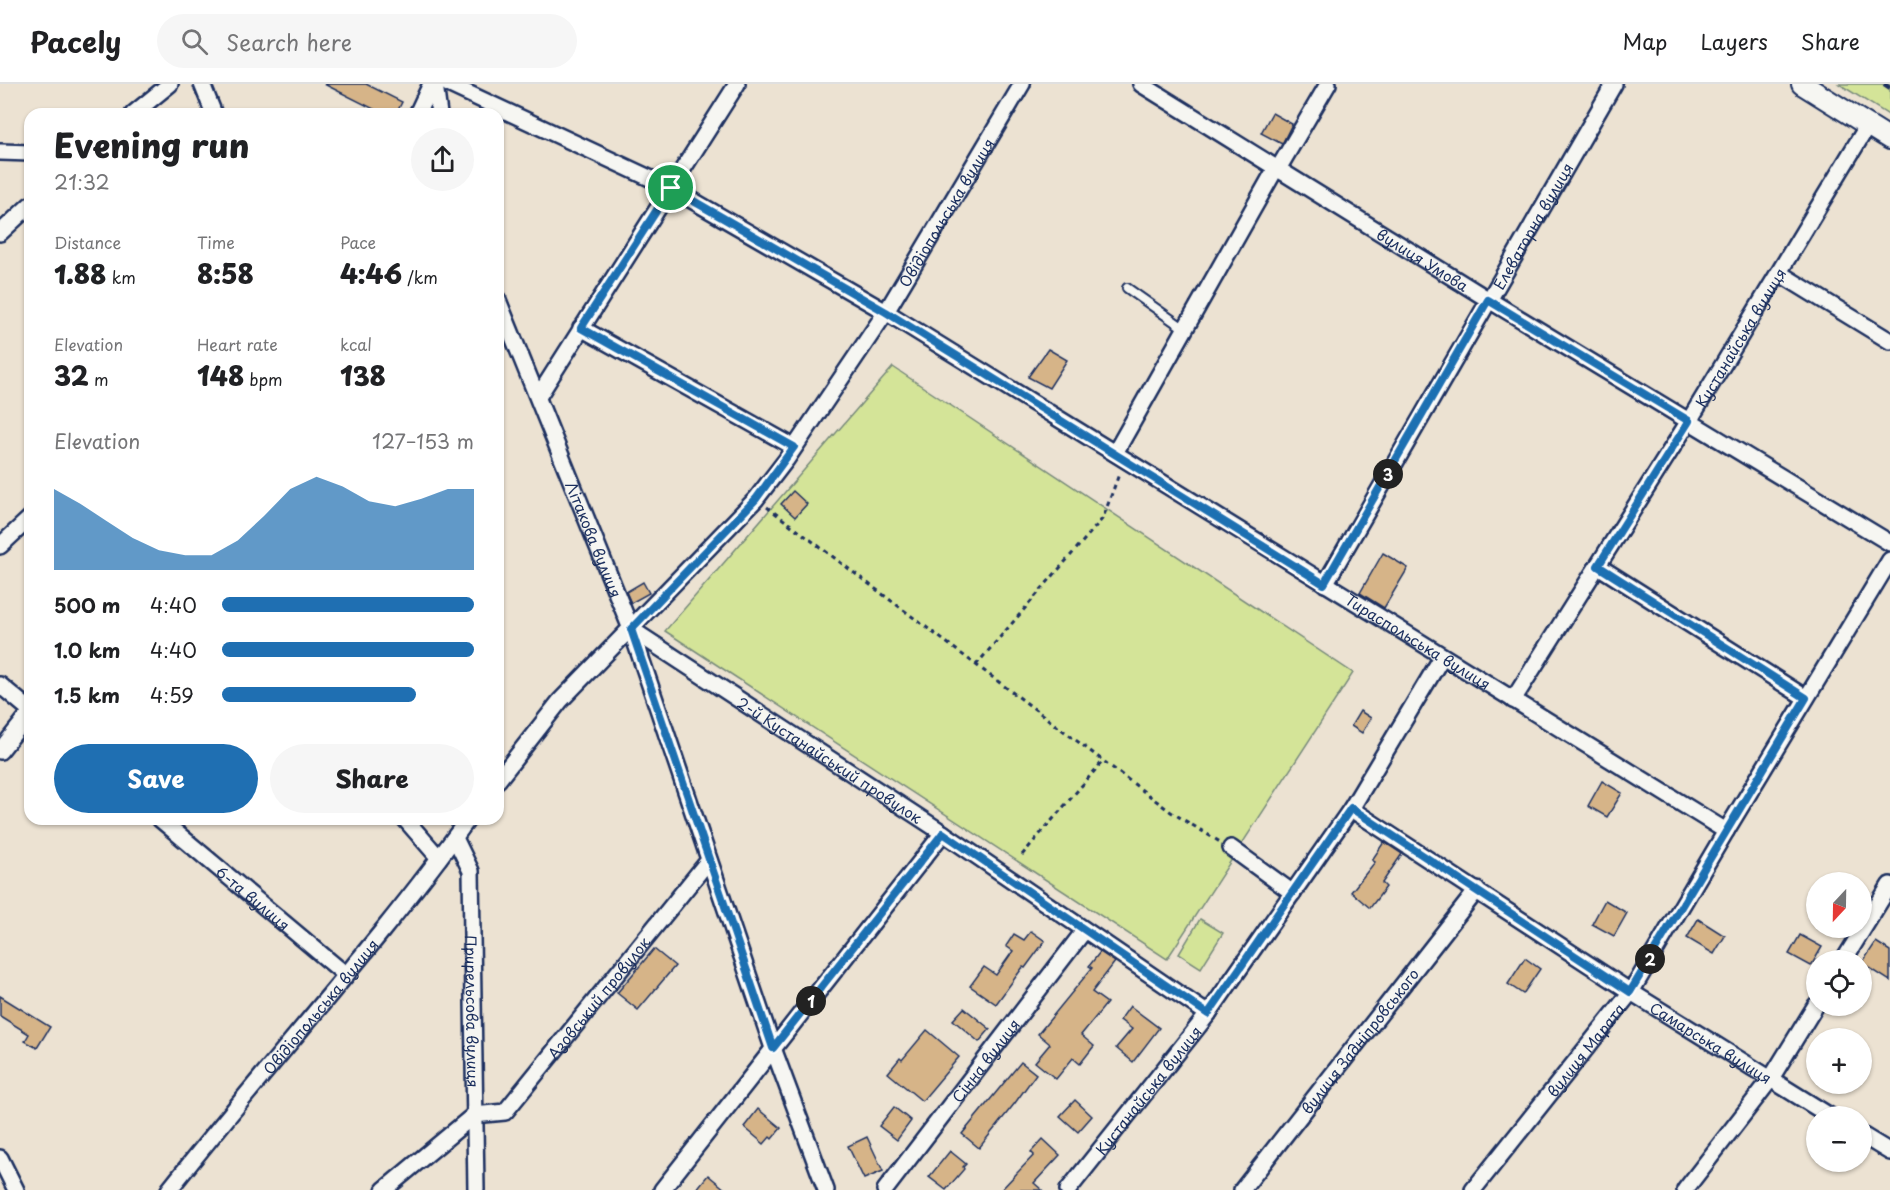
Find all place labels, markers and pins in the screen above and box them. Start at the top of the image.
pin [645,162,696,213]
pin: 3 [1373,459,1403,489]
pin: 2 [1635,944,1665,974]
pin: 1 [796,986,826,1016]

